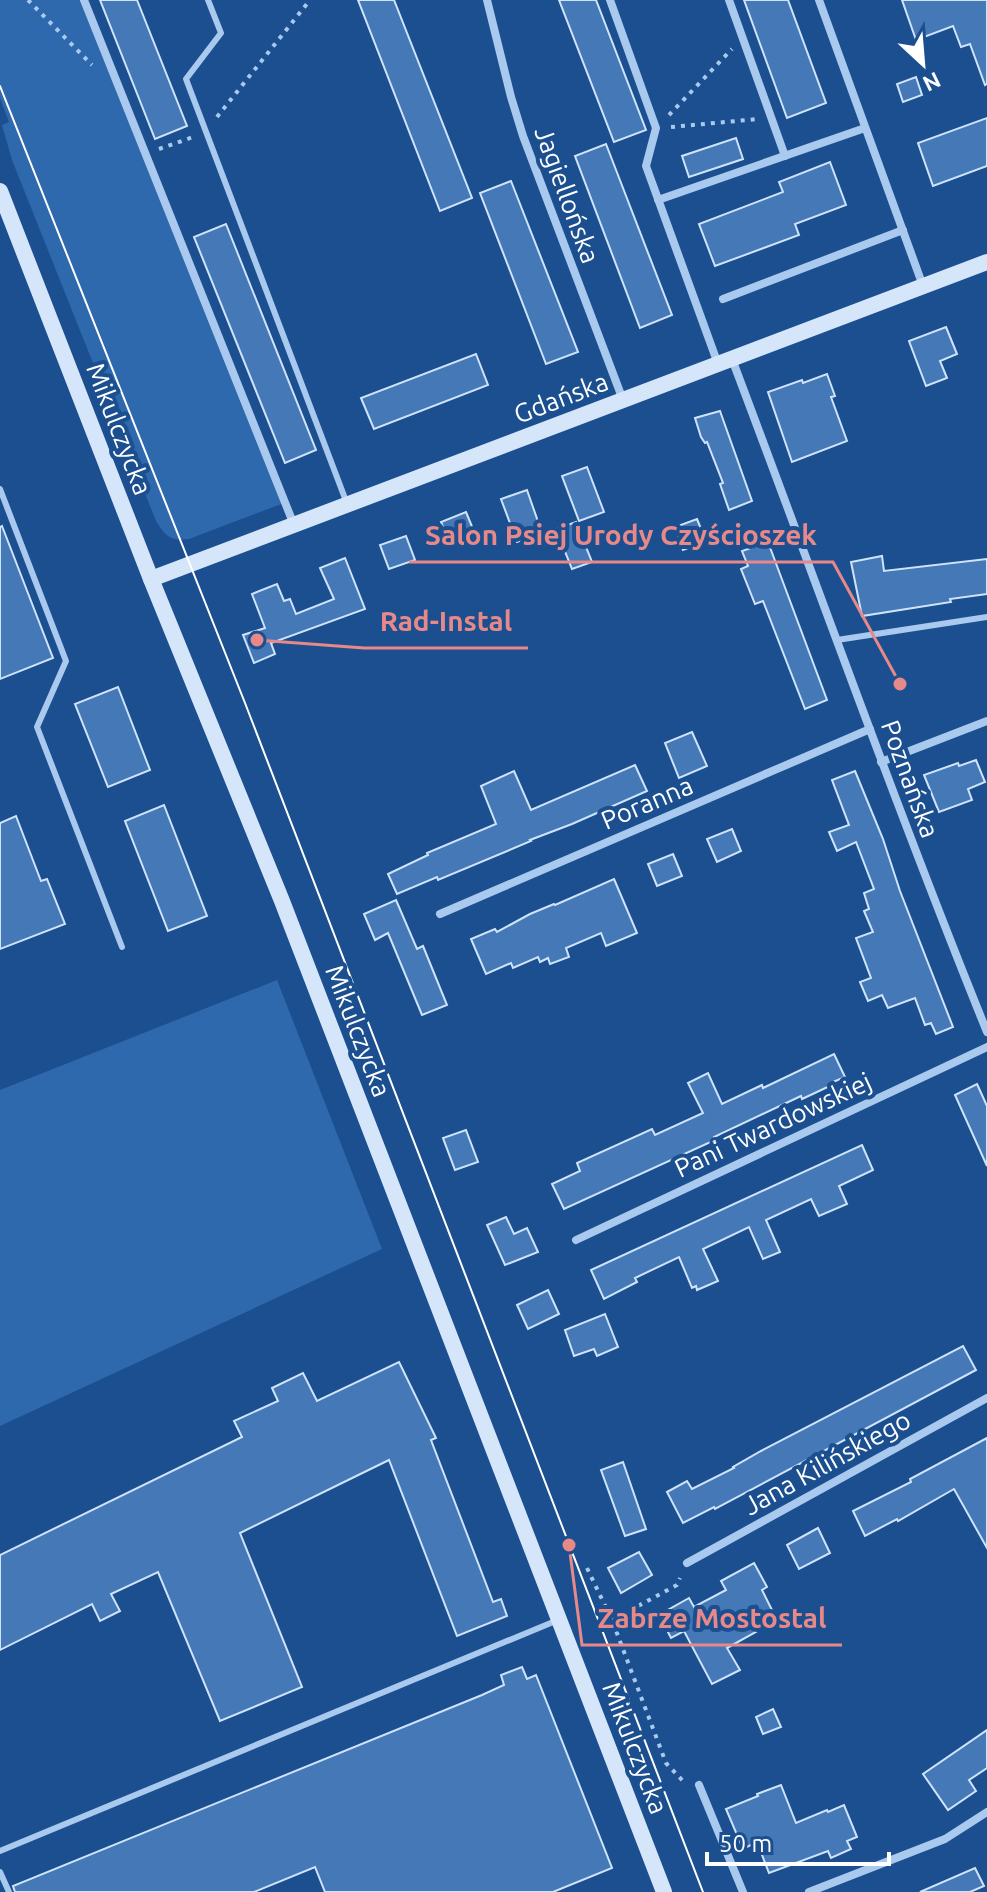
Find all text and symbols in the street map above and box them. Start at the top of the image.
north arrow [883,24,963,104]
text: N [919,68,945,97]
street label: Jagiellońska [529,123,606,267]
street label: Mikulczycka [81,359,158,499]
street label: Gdańska [510,366,612,429]
callout: Salon Psiej Urody Czyścioszek [409,510,833,562]
text: Salon Psiej Urody Czyścioszek [425,519,817,550]
callout: Rad-Instal [364,596,528,648]
text: Rad-Instal [380,605,512,636]
street label: Poznańska [876,716,945,842]
street label: Poranna [597,770,697,835]
street label: Mikulczycka [320,961,397,1101]
street label: Pani Twardowskiej [670,1066,876,1183]
street label: Jana Kilińskiego [738,1405,915,1520]
callout: Zabrze Mostostal [582,1593,842,1645]
text: Zabrze Mostostal [598,1602,826,1633]
street label: Mikulczycka [597,1678,674,1818]
scale bar [707,1816,889,1866]
text: 50 m [719,1830,772,1857]

